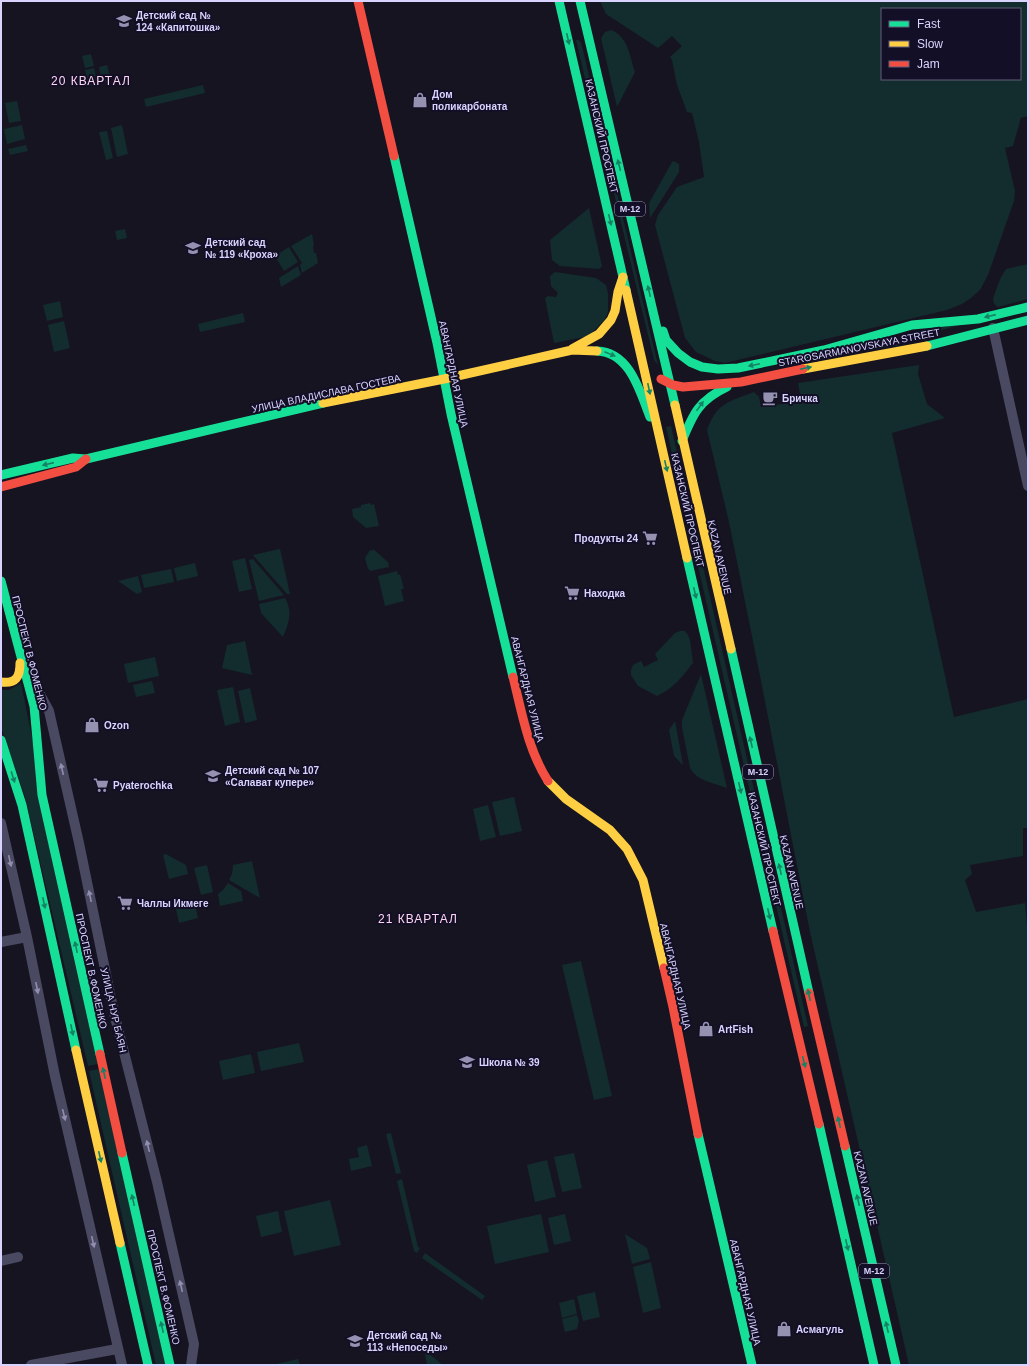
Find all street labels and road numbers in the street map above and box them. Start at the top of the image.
street label: КАЗАНСКИЙ ПРОСПЕКТ [583,78,621,194]
road number: М-12 [615,202,645,216]
street label: АВАНГАРДНАЯ УЛИЦА [437,320,470,429]
street label: STAROSARMANOVSKAYA STREET [777,326,941,369]
street label: УЛИЦА ВЛАДИСЛАВА ГОСТЕВА [251,372,402,415]
street label: КАЗАНСКИЙ ПРОСПЕКТ [669,452,707,568]
street label: KAZAN AVENUE [706,519,733,596]
street label: ПРОСПЕКТ В.ФОМЕНКО [10,595,49,712]
street label: АВАНГАРДНАЯ УЛИЦА [509,635,546,744]
road number: М-12 [743,765,773,779]
street label: КАЗАНСКИЙ ПРОСПЕКТ [746,791,784,907]
street label: KAZAN AVENUE [778,834,805,911]
street label: ПРОСПЕКТ В.ФОМЕНКО [74,912,109,1030]
street label: АВАНГАРДНАЯ УЛИЦА [658,922,693,1031]
street label: УЛИЦА НУР БАЯН [98,966,129,1054]
street label: KAZAN AVENUE [852,1150,879,1227]
street label: ПРОСПЕКТ В.ФОМЕНКО [145,1229,182,1346]
street label: АВАНГАРДНАЯ УЛИЦА [728,1238,763,1347]
road number: М-12 [859,1264,889,1278]

